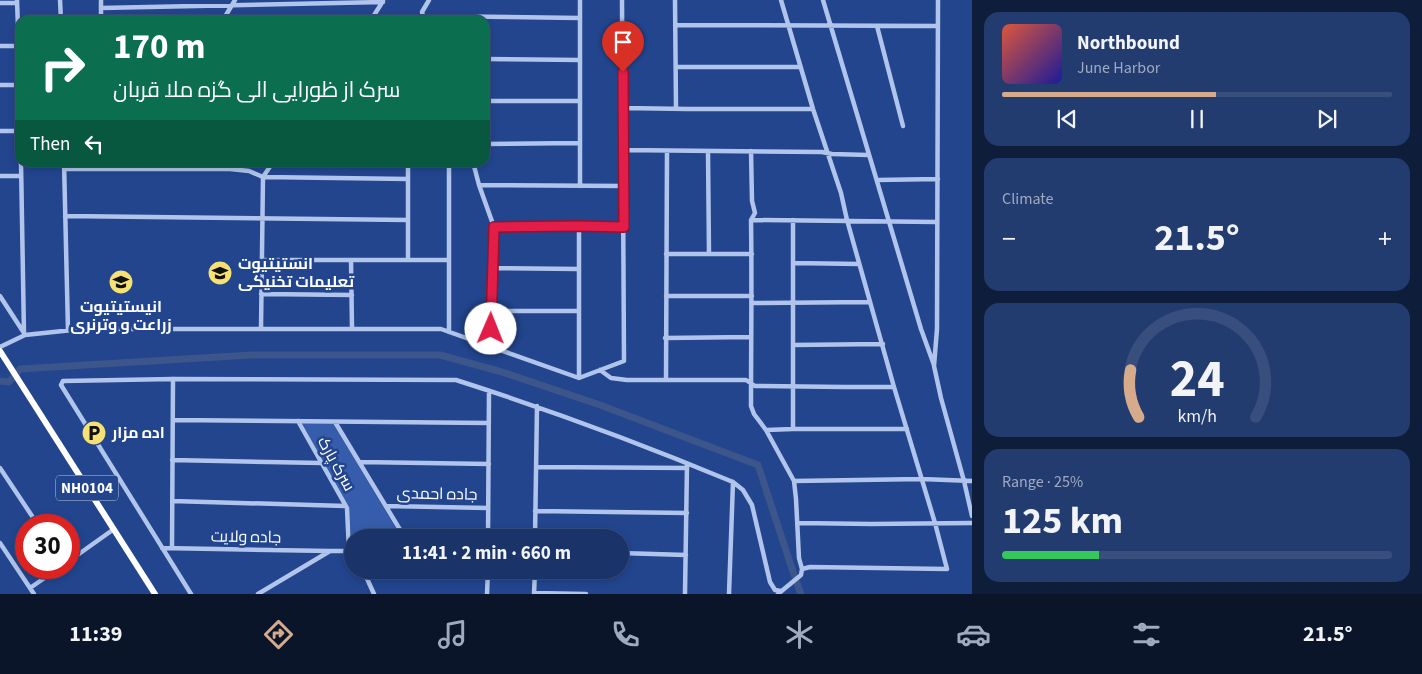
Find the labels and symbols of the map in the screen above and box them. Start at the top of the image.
pin [602,21,644,72]
place label: انستیتیوت تعلیمات تخنیکی [238,253,355,293]
school or university icon: انستیتیوت تعلیمات تخنیکی [207,260,233,286]
school or university icon: انیستیتیوت زراعت و وترنری [108,269,134,295]
place label: انیستیتیوت زراعت و وترنری [70,296,172,336]
position arrow [464,302,516,354]
parking icon: اده مزار [81,420,107,446]
place label: اده مزار [111,422,165,444]
street label: سرک پارک [312,433,360,495]
road number: NH0104 [56,476,118,500]
street label: جاده احمدی [396,482,478,506]
speed limit sign: 30 [15,514,80,579]
street label: جاده ولایت [211,525,281,549]

